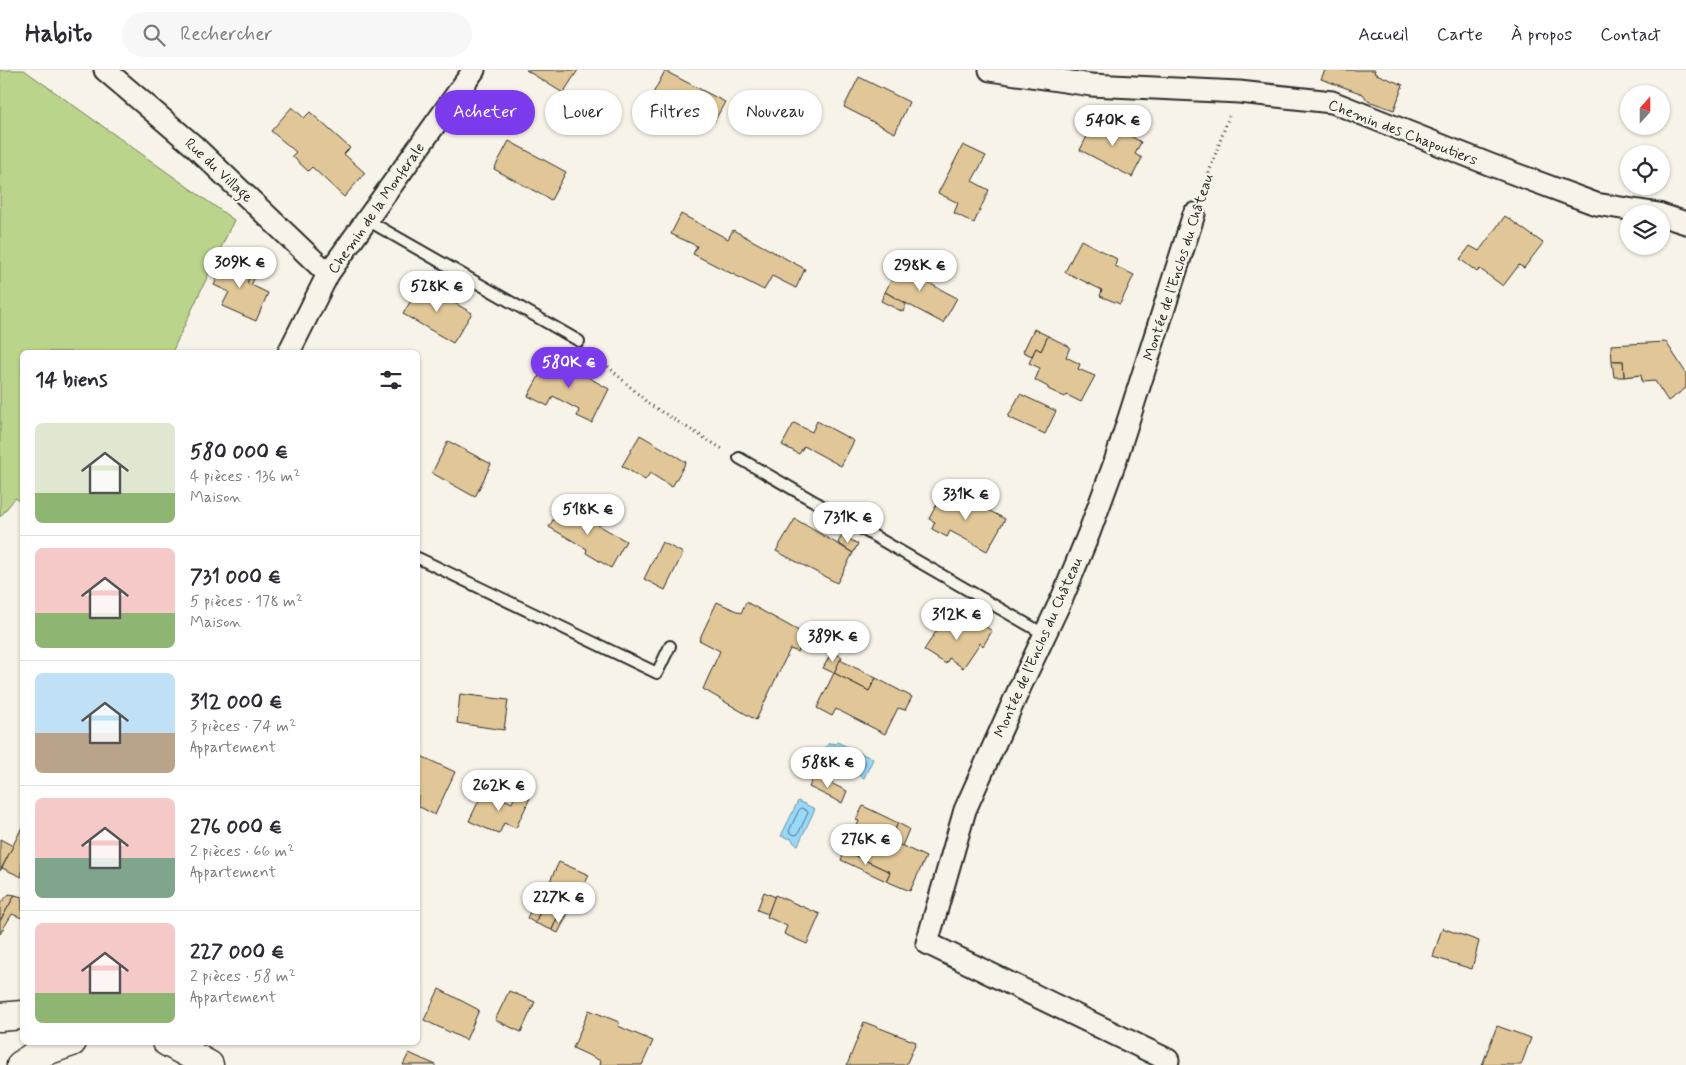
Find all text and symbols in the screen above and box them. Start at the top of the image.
search box [122,12,472,57]
text: Habito [25,19,92,50]
icon: search [140,21,168,49]
text: Rechercher [180,22,273,47]
text: Accueil [1358,23,1409,47]
text: Carte [1437,23,1483,47]
text: À propos [1511,23,1572,47]
text: Contact [1600,23,1661,47]
north arrow [1620,85,1670,135]
map controls [1620,85,1670,255]
chip: Acheter [435,90,535,135]
chip: Louer [545,90,622,135]
chip: Filtres [632,90,718,135]
chip: Nouveau [728,90,822,135]
street label: Chemin des Chapoutiers [1325,95,1481,171]
pin: 540K € [1072,104,1154,147]
text: 540K € [1085,110,1141,131]
street label: Rue du Village [179,134,257,208]
street label: Chemin de la Monferale [324,139,430,278]
button: locate [1620,145,1670,195]
street label: Montée de l'Enclos du Château [1139,171,1219,363]
button: layers [1620,205,1670,255]
pin: 309K € [199,246,281,289]
pin: 298K € [879,250,961,292]
text: 309K € [215,252,265,273]
text: 298K € [894,255,946,276]
pin: 528K € [396,270,478,313]
text: 528K € [411,276,463,297]
pin: 580K € [528,346,610,389]
text: 580K € [542,352,596,373]
text: 14 biens [35,366,107,394]
icon: filters [377,366,405,394]
text: 580 000 € [190,438,288,466]
icon: home [75,443,135,503]
text: 4 pièces · 136 m² [190,466,300,487]
pin: 331K € [925,478,1007,521]
text: 331K € [943,484,989,505]
text: Maison [190,487,242,508]
pin: 518K € [547,494,629,536]
text: 518K € [562,499,614,520]
pin: 731K € [807,502,889,544]
text: 731K € [824,507,872,528]
street label: Montée de l'Enclos du Château [990,554,1088,741]
text: 731 000 € [190,563,281,591]
icon: home [75,568,135,628]
text: 5 pièces · 178 m² [190,591,303,612]
pin: 312K € [916,598,998,641]
text: 312K € [932,604,982,625]
text: Maison [190,612,242,633]
pin: 389K € [792,620,874,663]
text: 389K € [808,626,858,647]
text: 312 000 € [190,688,283,716]
icon: home [75,693,135,753]
text: 3 pièces · 74 m² [190,716,296,737]
text: Appartement [190,737,276,758]
pin: 588K € [787,746,869,789]
text: 588K € [801,752,855,773]
pin: 262K € [458,770,540,812]
text: 262K € [473,775,525,796]
text: 276 000 € [190,813,282,841]
icon: home [75,818,135,878]
pin: 276K € [825,824,907,866]
text: 276K € [841,829,891,850]
text: 2 pièces · 66 m² [190,841,294,862]
text: Appartement [190,862,276,883]
pin: 227K € [518,882,600,924]
text: 227K € [533,887,585,908]
text: 227 000 € [190,938,285,966]
icon: home [75,943,135,1003]
text: 2 pièces · 58 m² [190,966,296,987]
text: Appartement [190,987,276,1008]

